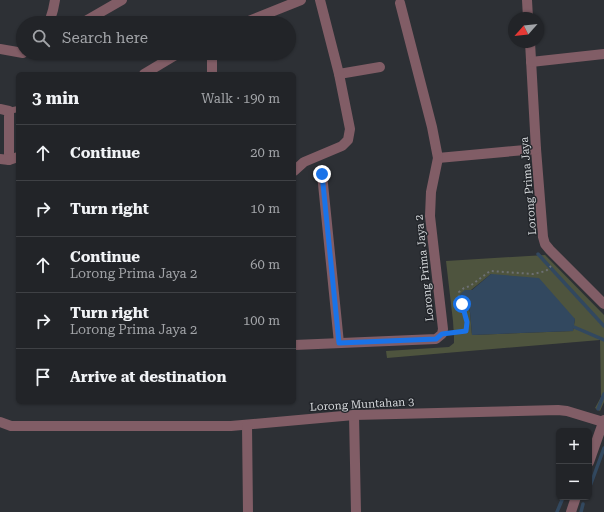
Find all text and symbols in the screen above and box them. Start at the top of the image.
north arrow [508,12,544,48]
search box [16,16,296,60]
icon: search [30,27,52,49]
text: Search here [62,29,148,47]
text: 3 min [32,88,79,108]
text: Walk · 190 m [201,91,280,106]
street label: Lorong Prima Jaya [518,136,539,236]
icon: ahead [32,142,54,164]
text: Continue [70,144,140,162]
text: 20 m [250,145,280,160]
route end [313,165,331,183]
icon: right [32,198,54,220]
text: Turn right [70,200,149,218]
text: 10 m [250,201,280,216]
street label: Lorong Prima Jaya 2 [412,214,437,322]
text: Continue [70,248,140,266]
icon: ahead [32,254,54,276]
text: 60 m [250,257,280,272]
text: Lorong Prima Jaya 2 [70,266,197,281]
route start [453,295,471,313]
text: Turn right [70,304,149,322]
icon: right [32,310,54,332]
text: 100 m [243,313,280,328]
text: Lorong Prima Jaya 2 [70,322,197,337]
icon: arrive [32,366,54,388]
text: Arrive at destination [70,368,226,386]
street label: Lorong Muntahan 3 [310,395,415,414]
map controls [556,428,592,500]
button: + [556,428,592,464]
button: − [556,464,592,500]

